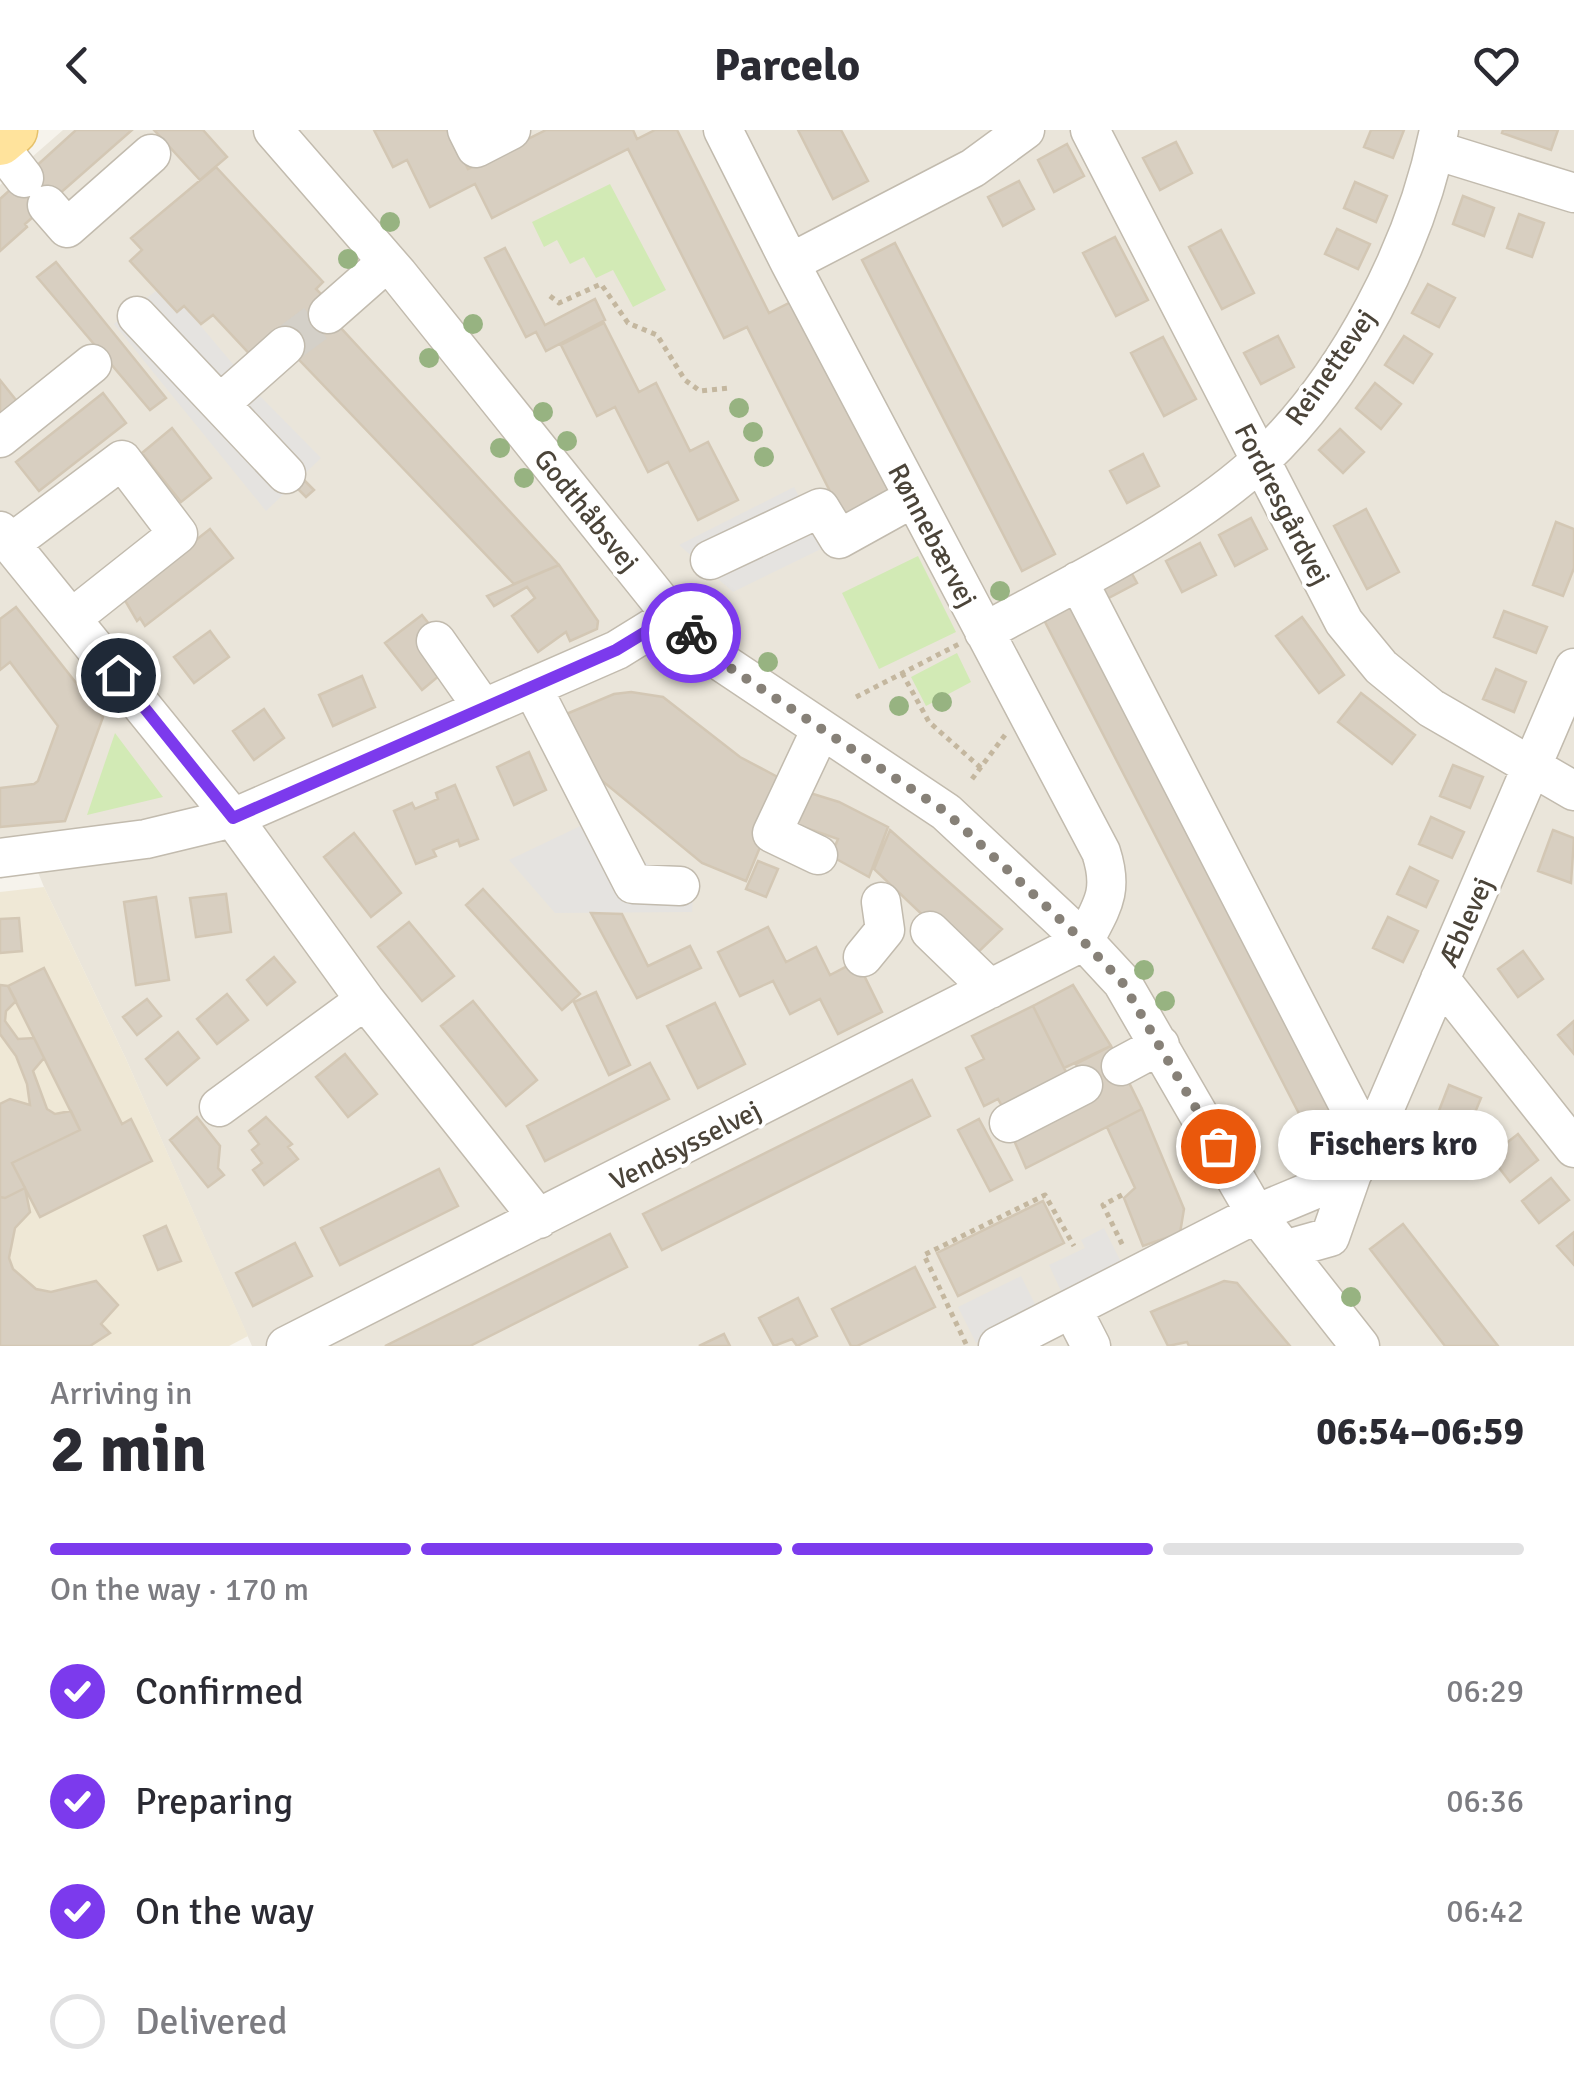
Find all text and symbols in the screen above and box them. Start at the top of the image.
icon: back [50,38,105,93]
text: Parcelo [714,38,860,93]
icon: heart [1469,38,1524,93]
street label: Reinettevej [1278,303,1383,432]
street label: Fordresgårdvej [1227,418,1338,591]
street label: Godthåbsvej [526,442,646,579]
street label: Rønnebærvej [880,458,984,613]
courier [641,583,741,683]
icon: bike [664,606,719,661]
pin [76,633,161,718]
icon: home [91,648,146,703]
street label: Æblevej [1431,872,1501,973]
street label: Vendsysselvej [604,1093,767,1198]
pin [1176,1104,1261,1189]
callout: Fischers kro [1278,1111,1508,1181]
icon: bag [1191,1119,1246,1174]
text: Fischers kro [1309,1125,1477,1164]
text: Arriving in [50,1374,192,1413]
text: 06:54–06:59 [1316,1408,1524,1455]
text: 2 min [50,1410,207,1490]
text: On the way · 170 m [50,1570,309,1609]
icon: check [50,1664,105,1719]
text: Confirmed [135,1668,304,1715]
text: 06:29 [1446,1672,1524,1711]
icon: check [50,1774,105,1829]
text: Preparing [135,1778,293,1825]
text: 06:36 [1446,1782,1524,1821]
icon: check [50,1884,105,1939]
text: On the way [135,1888,314,1935]
text: 06:42 [1446,1892,1524,1931]
text: Delivered [135,1998,288,2045]

